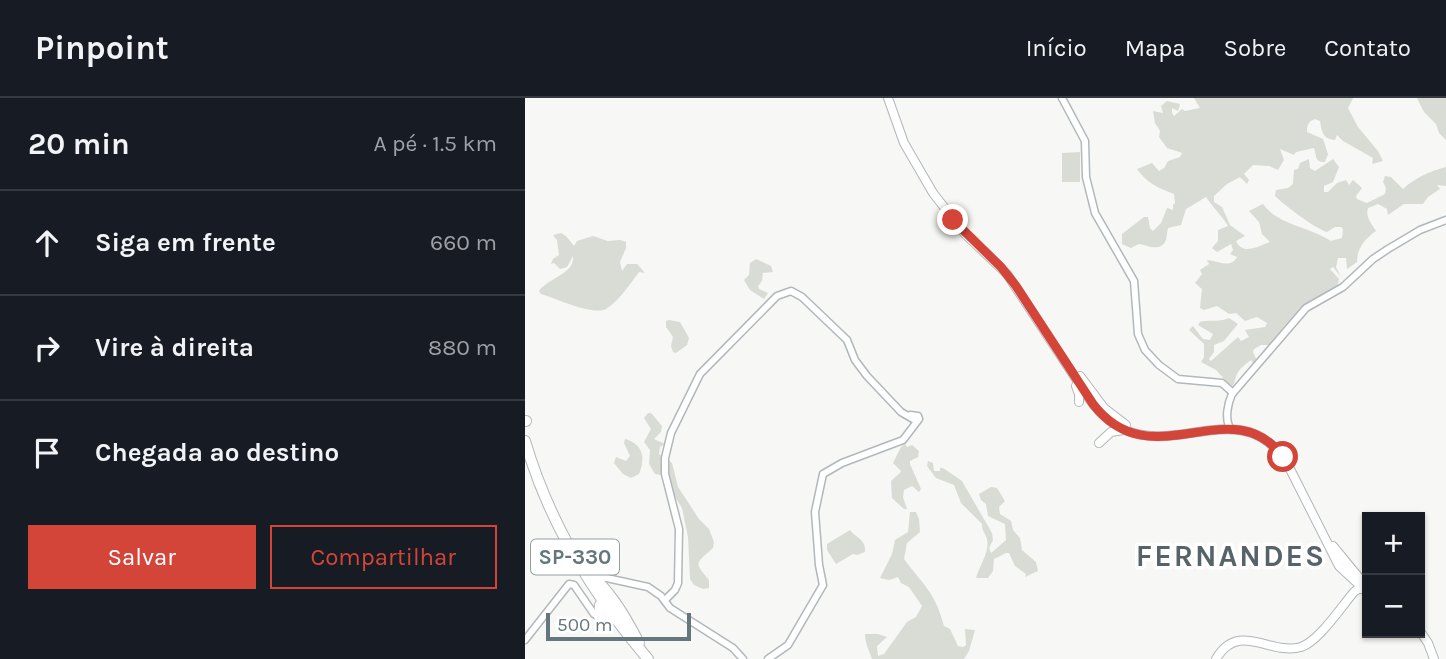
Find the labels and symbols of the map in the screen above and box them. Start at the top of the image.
route end [937,204,968,235]
route start [1267,441,1298,472]
district label: FERNANDES [1136,538,1326,574]
road number: SP-330 [531,540,619,574]
scale bar [546,610,691,642]

